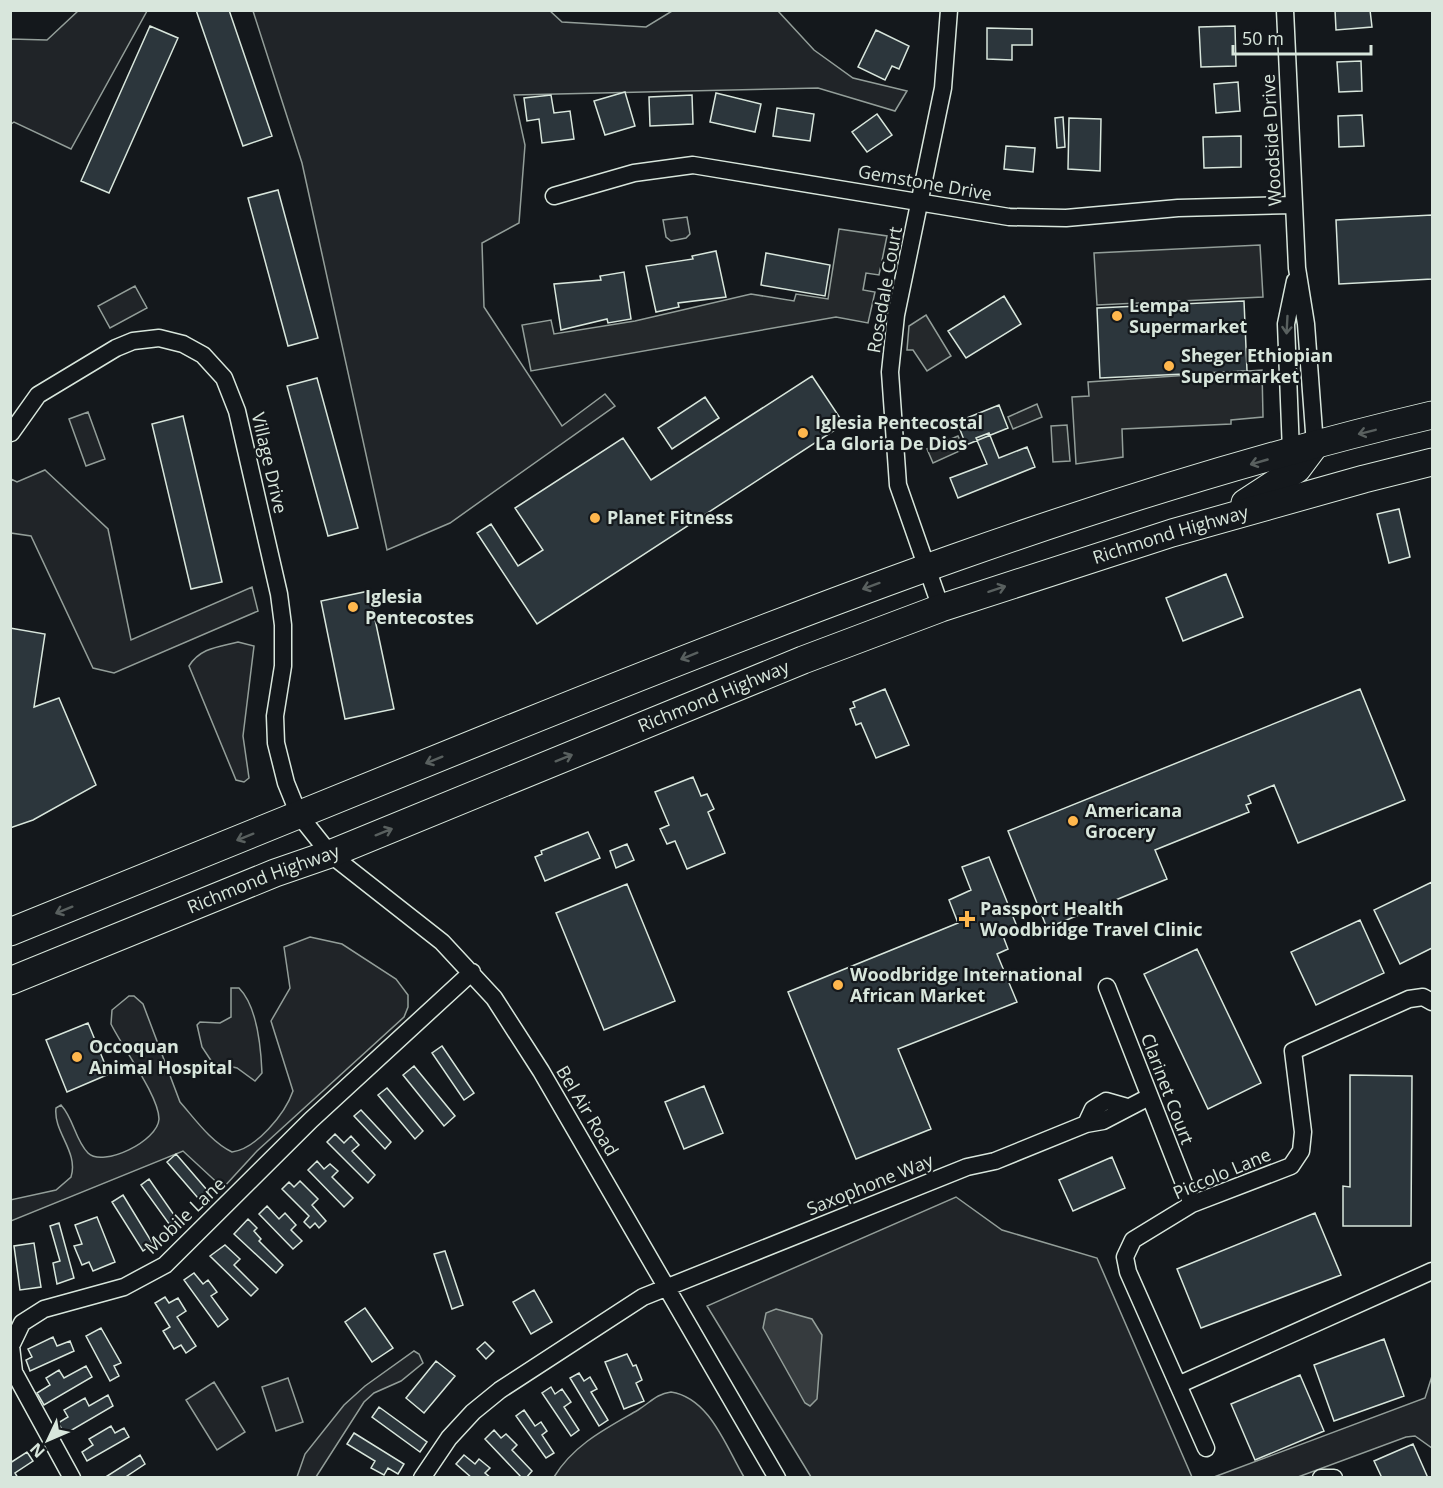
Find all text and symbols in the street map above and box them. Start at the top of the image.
scale bar [1233,18,1371,56]
text: 50 m [1242,26,1284,50]
street label: Woodside Drive [1256,73,1286,207]
street label: Gemstone Drive [856,158,994,206]
street label: Rosedale Court [861,225,907,355]
place label: Lempa Supermarket [1129,293,1247,338]
marker: Lempa Supermarket [1110,309,1124,323]
one-way arrow [1282,315,1293,335]
place label: Sheger Ethiopian Supermarket [1181,343,1333,388]
marker: Sheger Ethiopian Supermarket [1162,359,1176,373]
street label: Village Drive [247,410,293,516]
place label: Iglesia Pentecostal La Gloria De Dios [815,410,983,455]
marker: Iglesia Pentecostal La Gloria De Dios [796,426,810,440]
one-way arrow [1358,426,1377,438]
one-way arrow [1250,457,1269,468]
street label: Richmond Highway [1089,499,1252,569]
place label: Planet Fitness [607,505,733,529]
marker: Planet Fitness [588,511,602,525]
one-way arrow [862,582,881,593]
one-way arrow [987,583,1006,594]
place label: Iglesia Pentecostes [365,584,474,629]
marker: Iglesia Pentecostes [346,600,360,614]
one-way arrow [680,652,699,663]
street label: Richmond Highway [634,654,793,737]
one-way arrow [555,752,573,763]
one-way arrow [425,755,444,766]
place label: Americana Grocery [1085,798,1182,843]
marker: Americana Grocery [1066,814,1080,828]
one-way arrow [374,826,393,837]
one-way arrow [236,832,255,843]
street label: Richmond Highway [183,838,344,919]
place label: Passport Health Woodbridge Travel Clinic [980,896,1203,941]
one-way arrow [56,905,74,916]
marker: Passport Health Woodbridge Travel Clinic [958,910,976,928]
place label: Woodbridge International African Market [850,962,1083,1007]
marker: Woodbridge International African Market [831,978,845,992]
street label: Clarinet Court [1136,1030,1200,1148]
place label: Occoquan Animal Hospital [89,1034,232,1079]
marker: Occoquan Animal Hospital [70,1050,84,1064]
street label: Bel Air Road [551,1061,624,1160]
street label: Piccolo Lane [1169,1142,1274,1204]
street label: Saxophone Way [803,1147,937,1220]
street label: Mobile Lane [139,1172,230,1259]
north arrow [18,1410,78,1470]
text: N [25,1438,50,1463]

